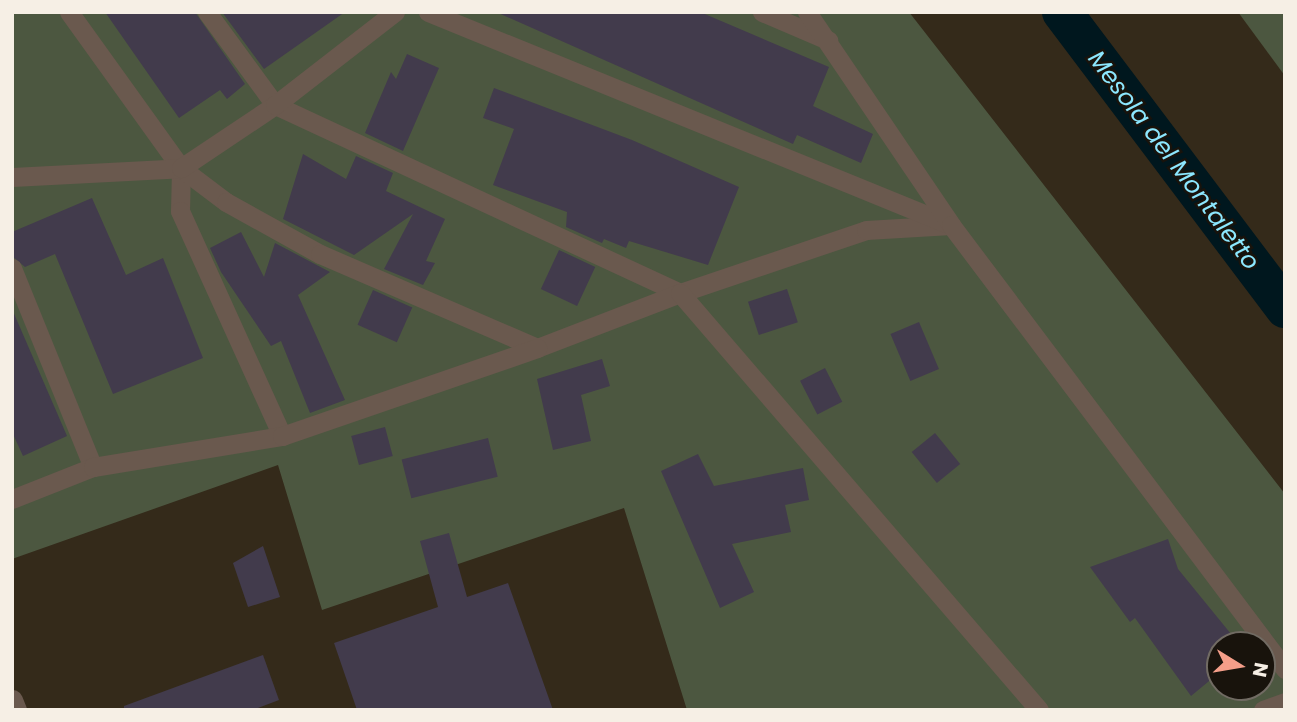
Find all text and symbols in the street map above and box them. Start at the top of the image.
water label: Mesola del Montaletto [1082,45,1266,275]
north arrow [1206,631,1276,701]
text: N [1246,660,1275,679]

